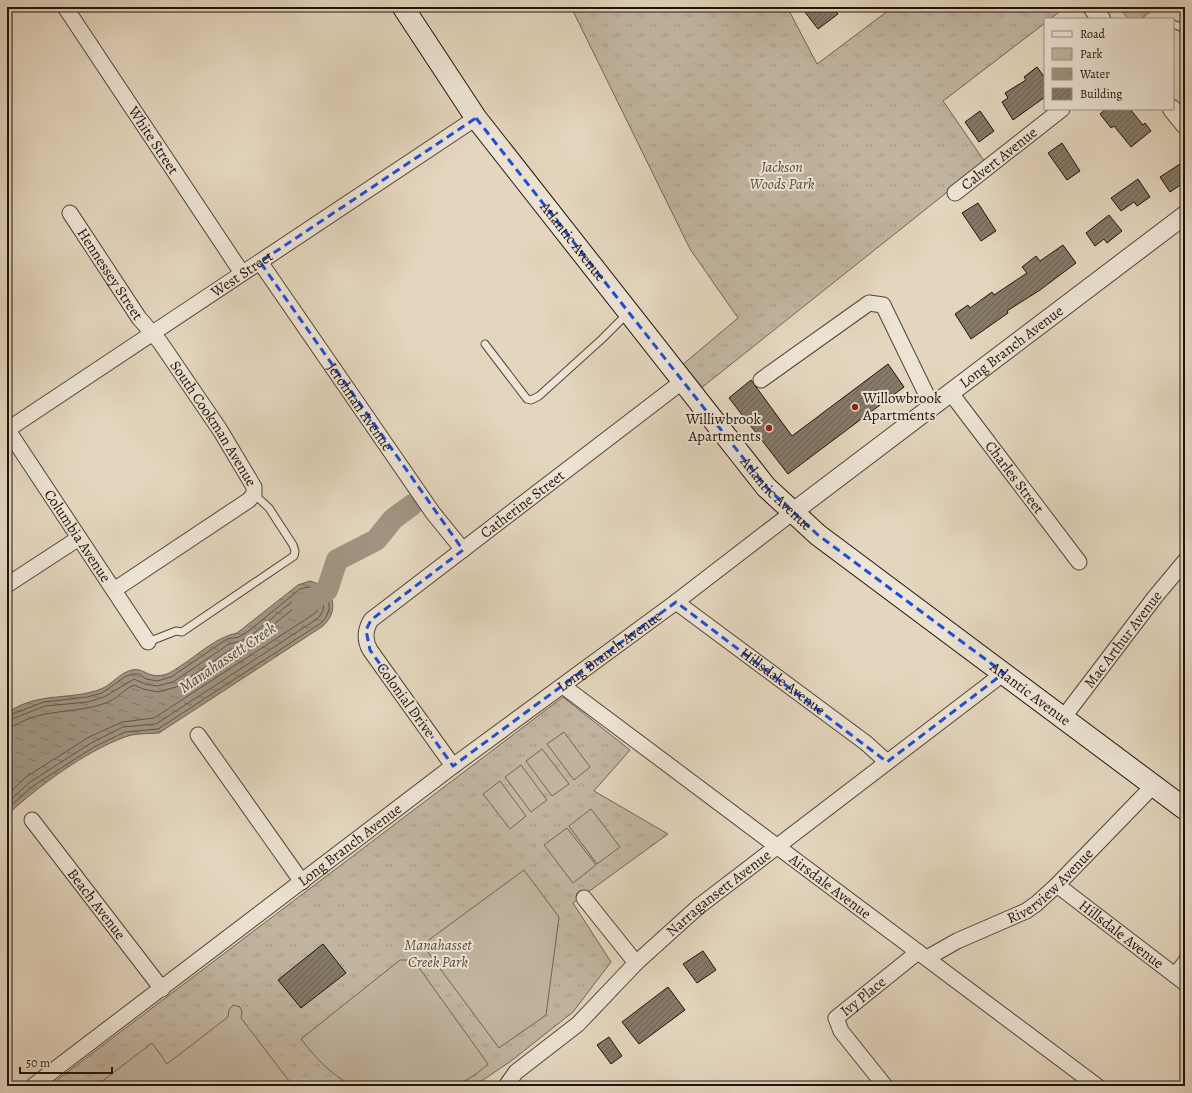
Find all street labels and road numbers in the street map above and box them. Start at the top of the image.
street label: White Street [123,101,184,178]
street label: Calvert Avenue [957,122,1041,195]
street label: Atlantic Avenue [535,197,611,286]
street label: Hennessey Street [73,224,148,324]
street label: West Street [206,246,277,302]
street label: Long Branch Avenue [955,300,1068,392]
street label: South Cookman Avenue [165,357,262,490]
street label: Jerolman Avenue [322,359,398,455]
street label: Charles Street [981,437,1049,518]
street label: Atlantic Avenue [735,452,817,535]
street label: Catherine Street [476,465,569,543]
street label: Columbia Avenue [40,485,116,586]
street label: Mac Arthur Avenue [1079,586,1167,692]
street label: Long Branch Avenue [553,606,666,696]
street label: Hillsdale Avenue [736,643,830,720]
street label: Atlantic Avenue [985,656,1075,730]
street label: Colonial Drive [372,659,440,741]
street label: Long Branch Avenue [294,799,406,891]
street label: Riverview Avenue [1004,843,1098,928]
street label: Narragansett Avenue [662,845,775,941]
street label: Airsdale Avenue [784,848,876,924]
street label: Beach Avenue [63,864,131,944]
street label: Hillsdale Avenue [1075,895,1168,973]
street label: Ivy Place [836,972,890,1021]

